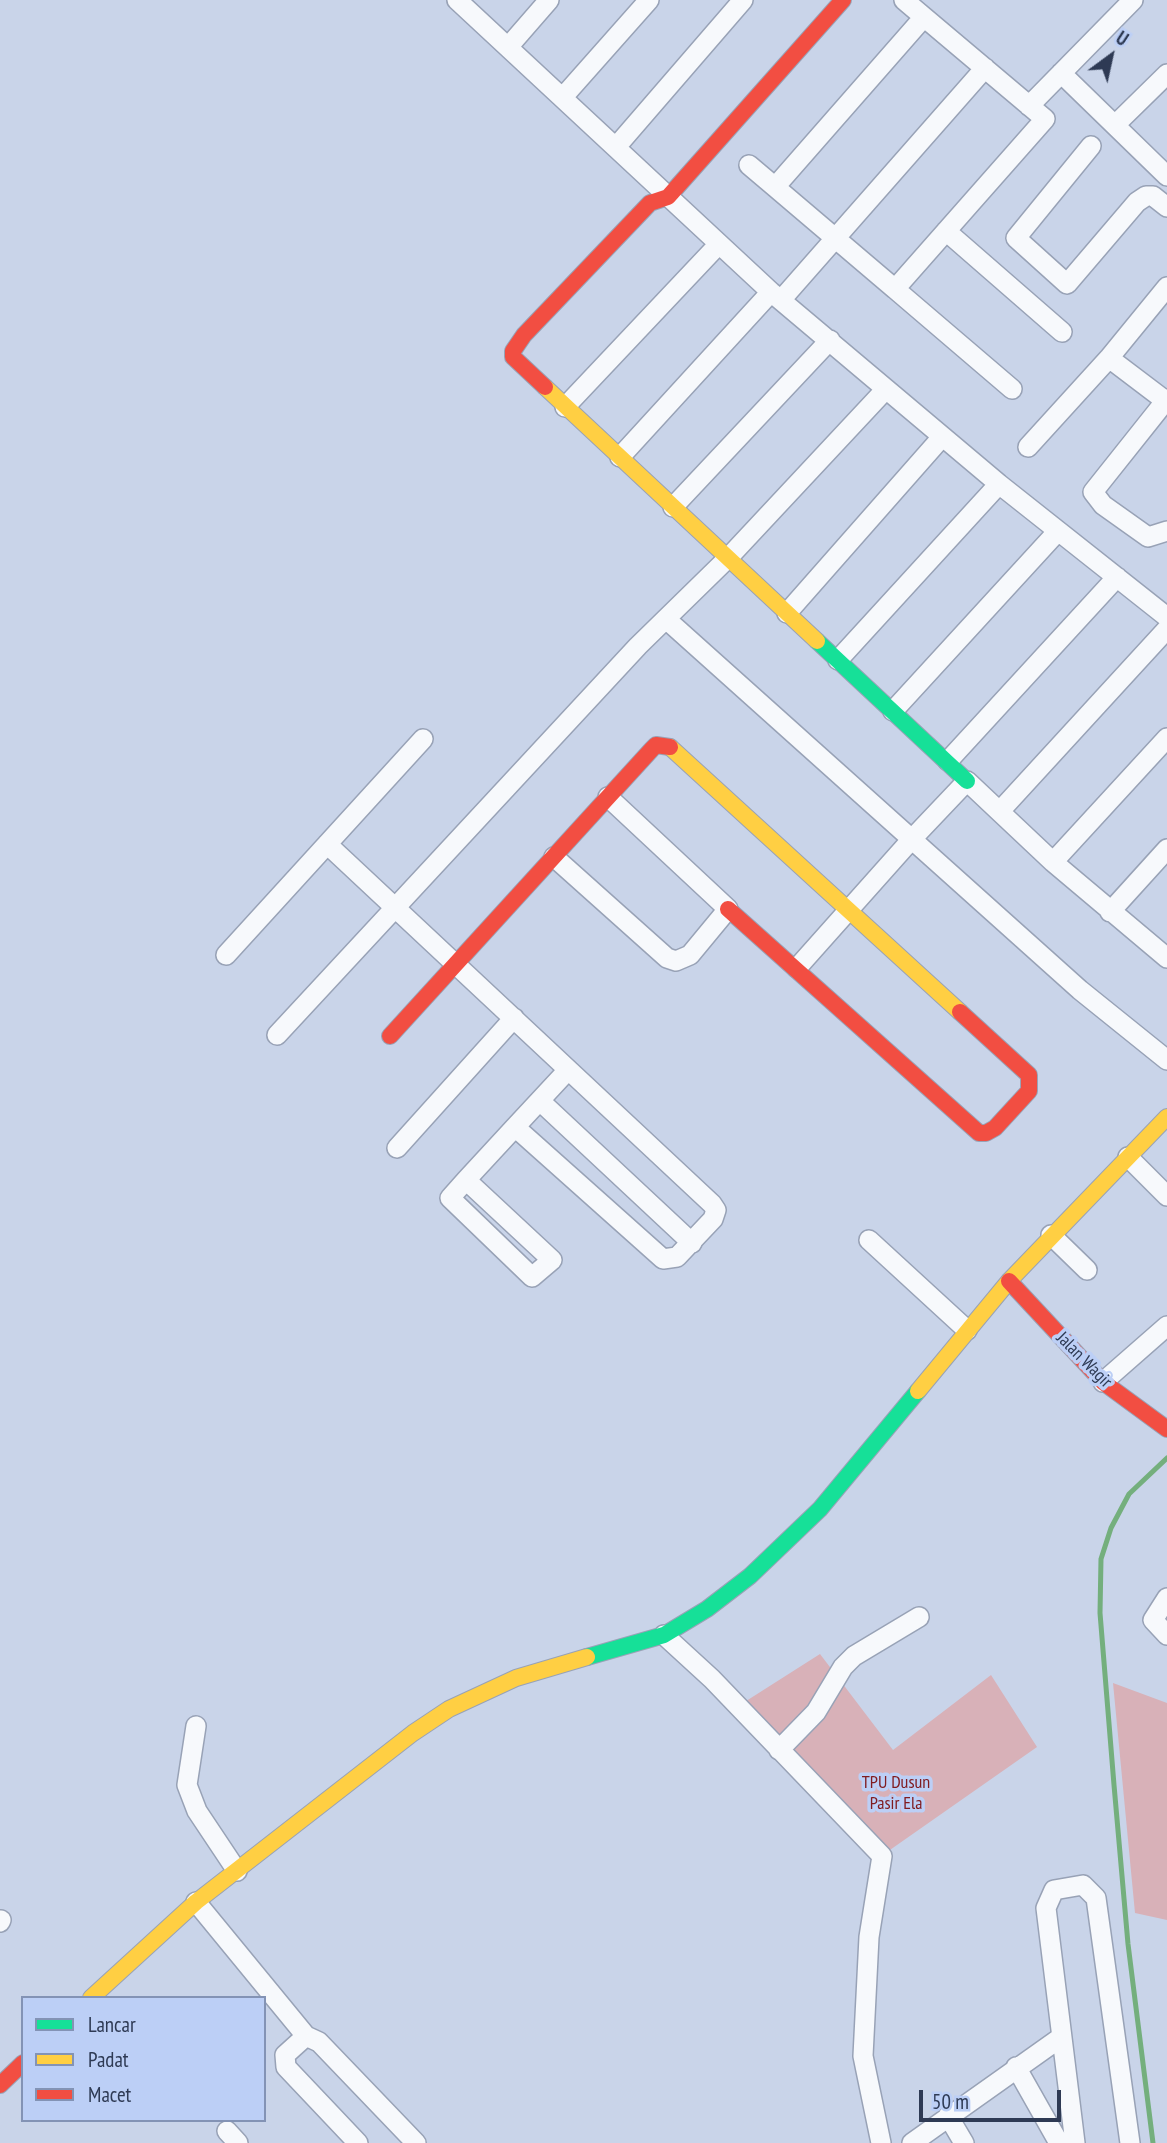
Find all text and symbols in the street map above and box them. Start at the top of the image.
north arrow [1076,21,1146,91]
text: U [1112,26,1133,51]
street label: Jalan Wagir [1052,1328,1116,1392]
park label: TPU Dusun Pasir Ela [862,1772,930,1814]
legend [21,1996,266,2122]
text: Lancar [88,2011,136,2038]
text: Padat [88,2046,129,2073]
scale bar [922,2076,1064,2120]
text: Macet [88,2081,131,2108]
text: 50 m [932,2088,969,2115]

